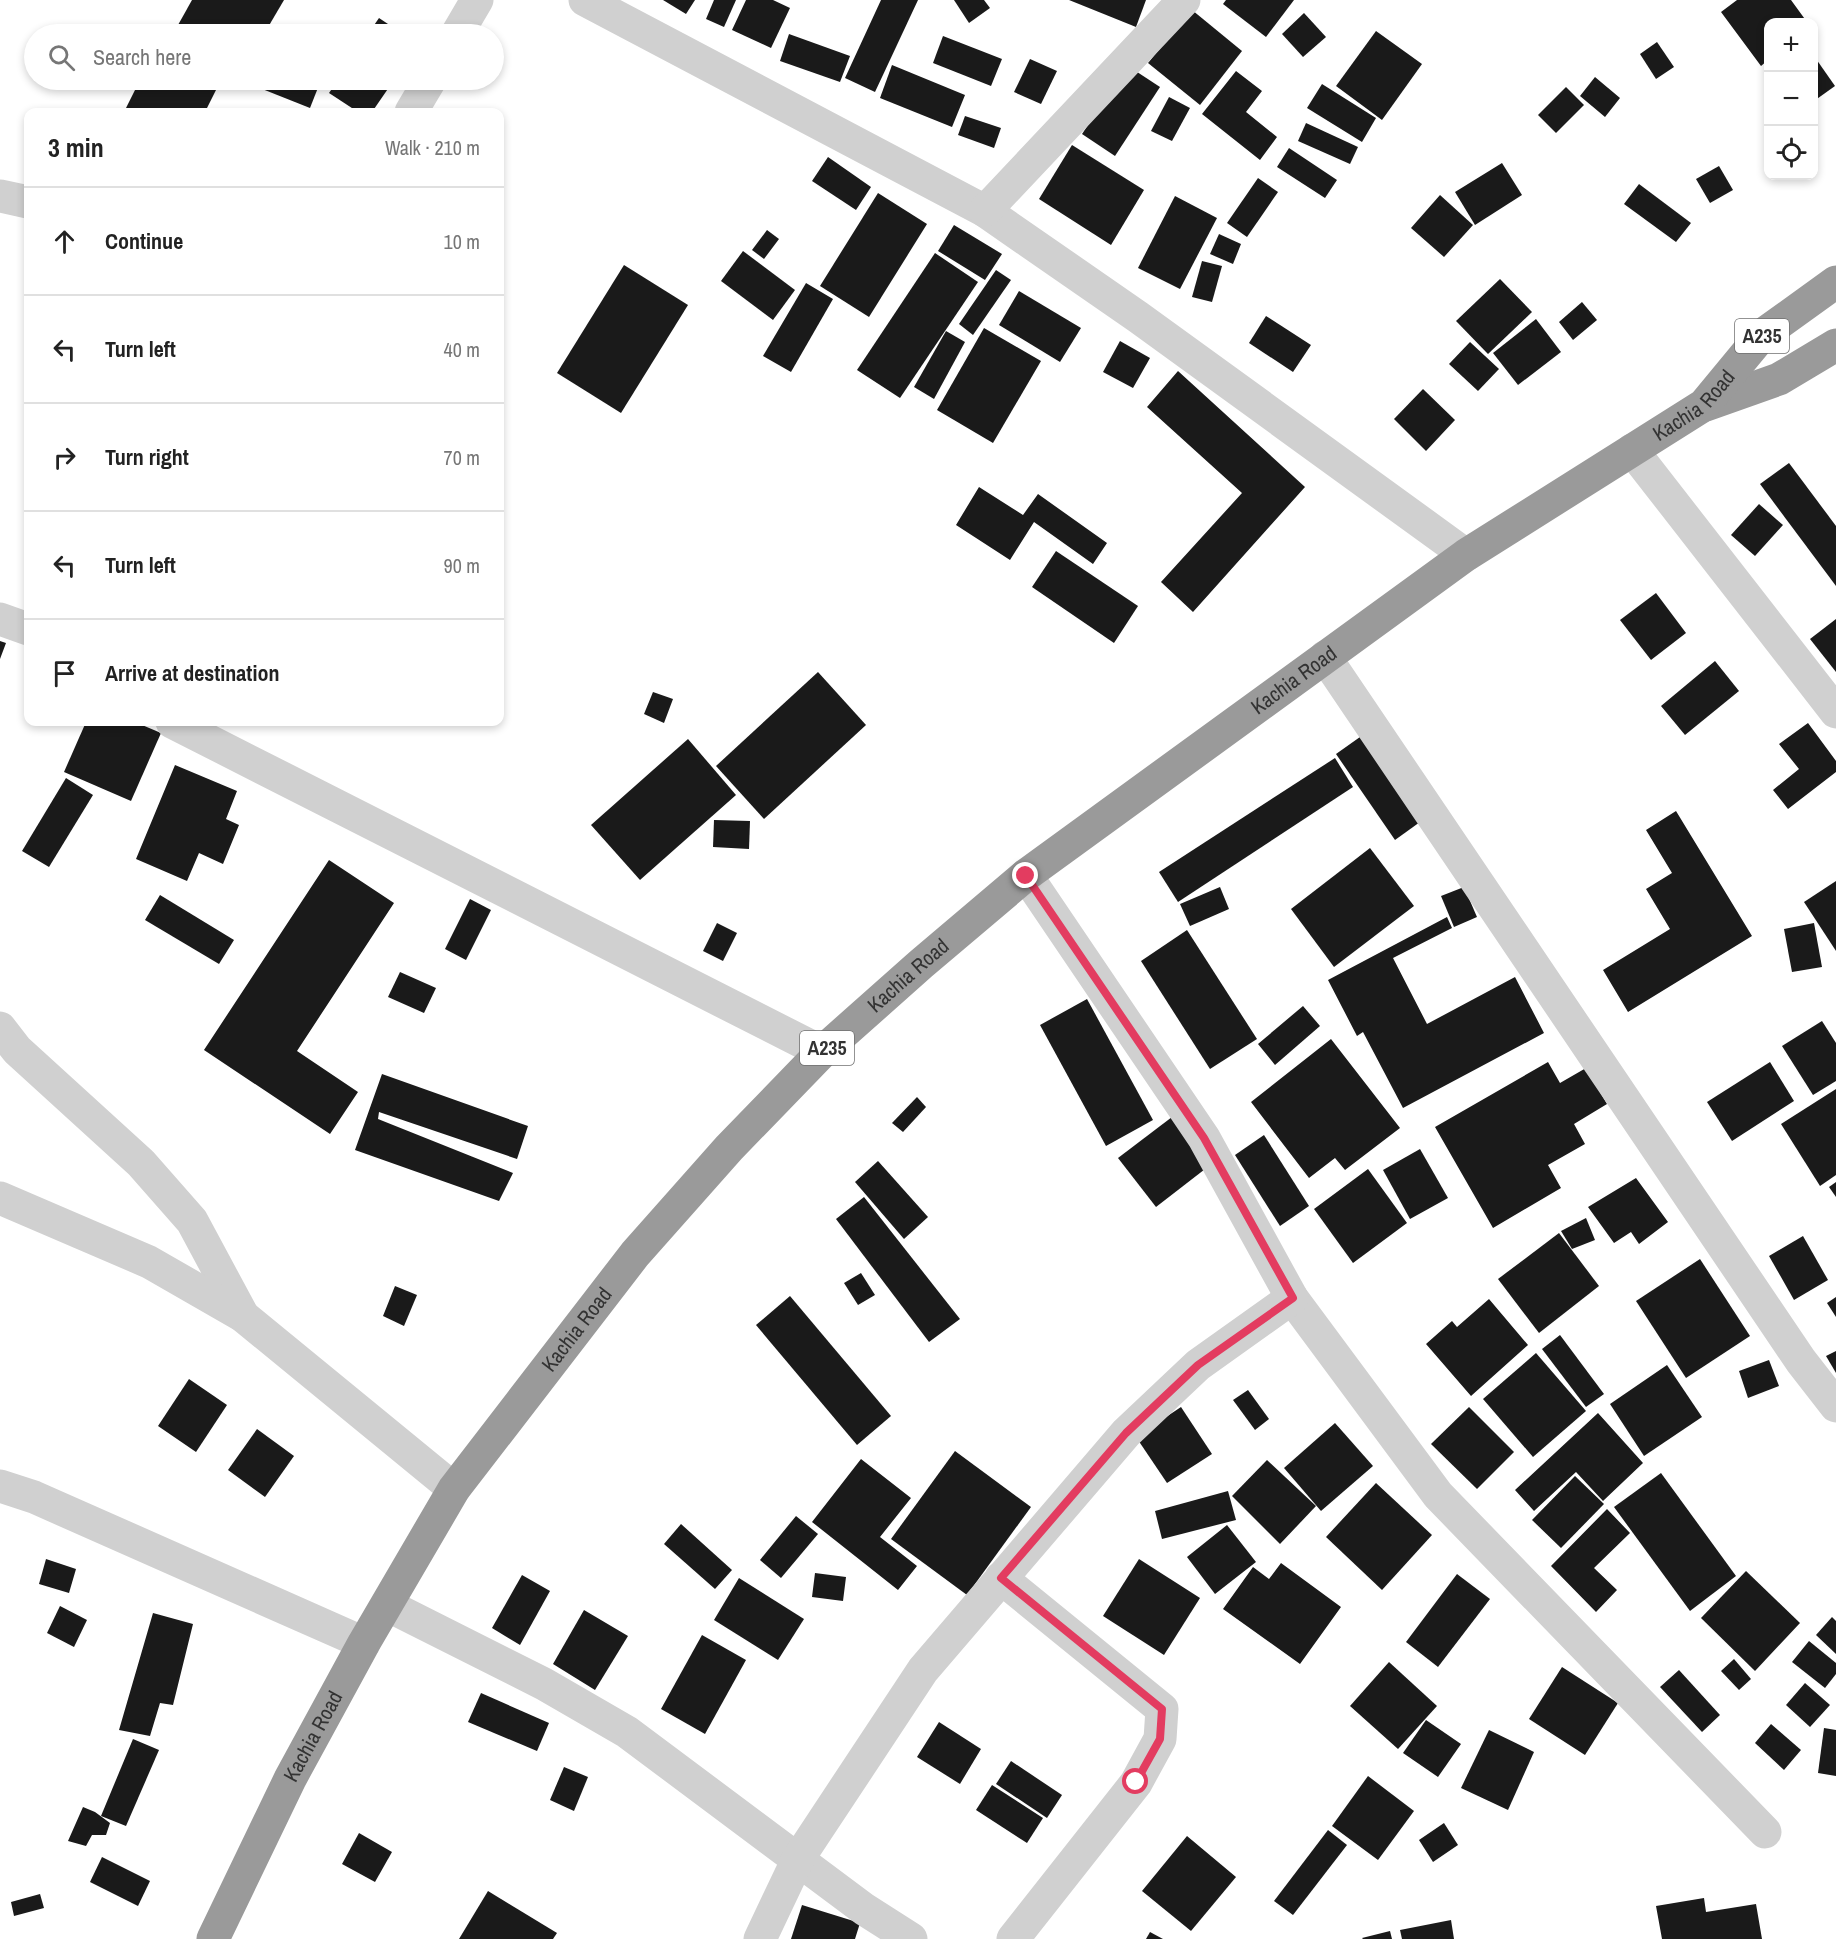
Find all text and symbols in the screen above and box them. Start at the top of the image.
map controls [1764,18,1818,180]
button: + [1764,18,1818,72]
search box [24,24,504,90]
icon: search [45,41,78,74]
text: Search here [93,42,191,72]
button: − [1764,72,1818,126]
button: locate [1764,126,1818,180]
text: 3 min [48,130,104,165]
text: Walk · 210 m [385,134,480,161]
icon: ahead [48,225,81,258]
text: Continue [105,226,183,256]
text: 10 m [444,228,480,255]
road number: A235 [1735,319,1789,353]
icon: left [48,333,81,366]
text: Turn left [105,334,176,364]
text: 40 m [444,336,480,363]
street label: Kachia Road [1647,363,1741,448]
icon: right [48,441,81,474]
text: Turn right [105,442,189,472]
text: 70 m [444,444,480,471]
icon: left [48,549,81,582]
text: Turn left [105,550,176,580]
text: 90 m [444,552,480,579]
street label: Kachia Road [1245,639,1342,721]
icon: arrive [48,657,81,690]
text: Arrive at destination [105,658,279,688]
route end [1012,862,1038,888]
street label: Kachia Road [861,931,955,1019]
road number: A235 [800,1031,854,1065]
street label: Kachia Road [535,1281,618,1378]
street label: Kachia Road [276,1686,349,1787]
route start [1122,1768,1148,1794]

